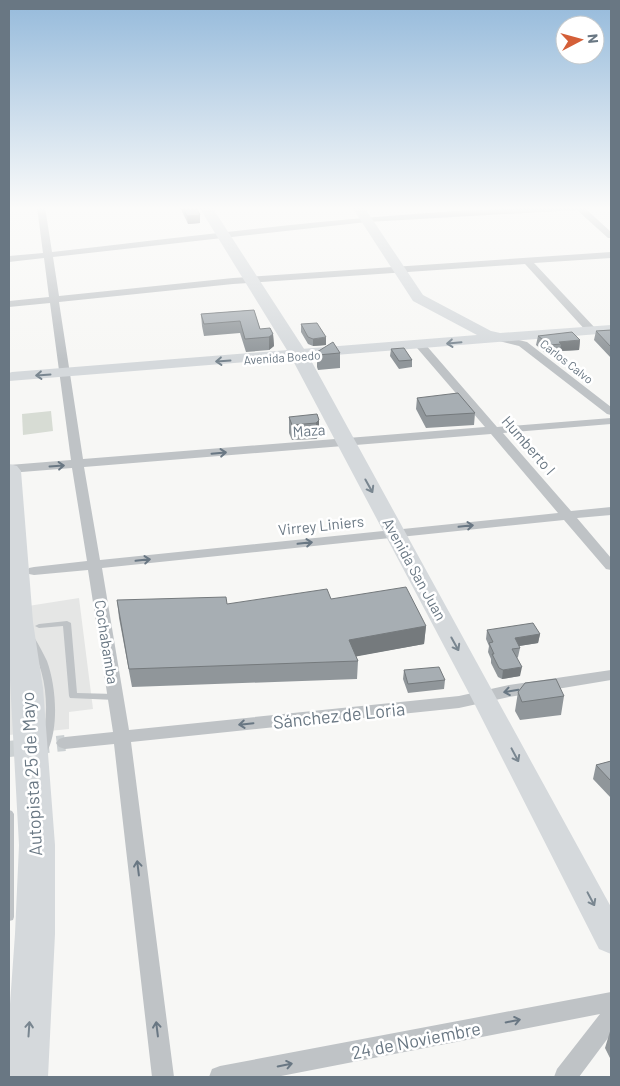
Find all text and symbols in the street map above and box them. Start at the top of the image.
north arrow [555,15,605,65]
text: N [584,33,602,44]
street label: Carlos Calvo [538,336,596,386]
one-way arrow [447,338,463,348]
street label: Avenida Boedo [243,347,321,367]
one-way arrow [215,356,231,366]
one-way arrow [36,370,52,379]
street label: Humberto I [498,412,560,478]
street label: Maza [292,420,326,440]
one-way arrow [211,448,227,458]
one-way arrow [49,461,65,471]
one-way arrow [365,479,375,493]
street label: Virrey Liniers [277,512,365,538]
street label: Avenida San Juan [379,515,451,623]
one-way arrow [458,521,474,531]
one-way arrow [296,538,312,548]
one-way arrow [135,555,151,565]
street label: Cochabamba [91,599,123,685]
one-way arrow [451,637,461,651]
one-way arrow [504,687,520,696]
street label: Autopista 25 de Mayo [16,691,46,857]
street label: Sánchez de Loria [272,697,406,733]
one-way arrow [238,719,254,729]
one-way arrow [510,748,520,763]
one-way arrow [133,860,143,876]
one-way arrow [587,891,596,906]
one-way arrow [505,1016,521,1025]
street label: 24 de Noviembre [349,1017,483,1063]
one-way arrow [25,1021,34,1037]
one-way arrow [152,1021,162,1037]
one-way arrow [277,1059,293,1069]

